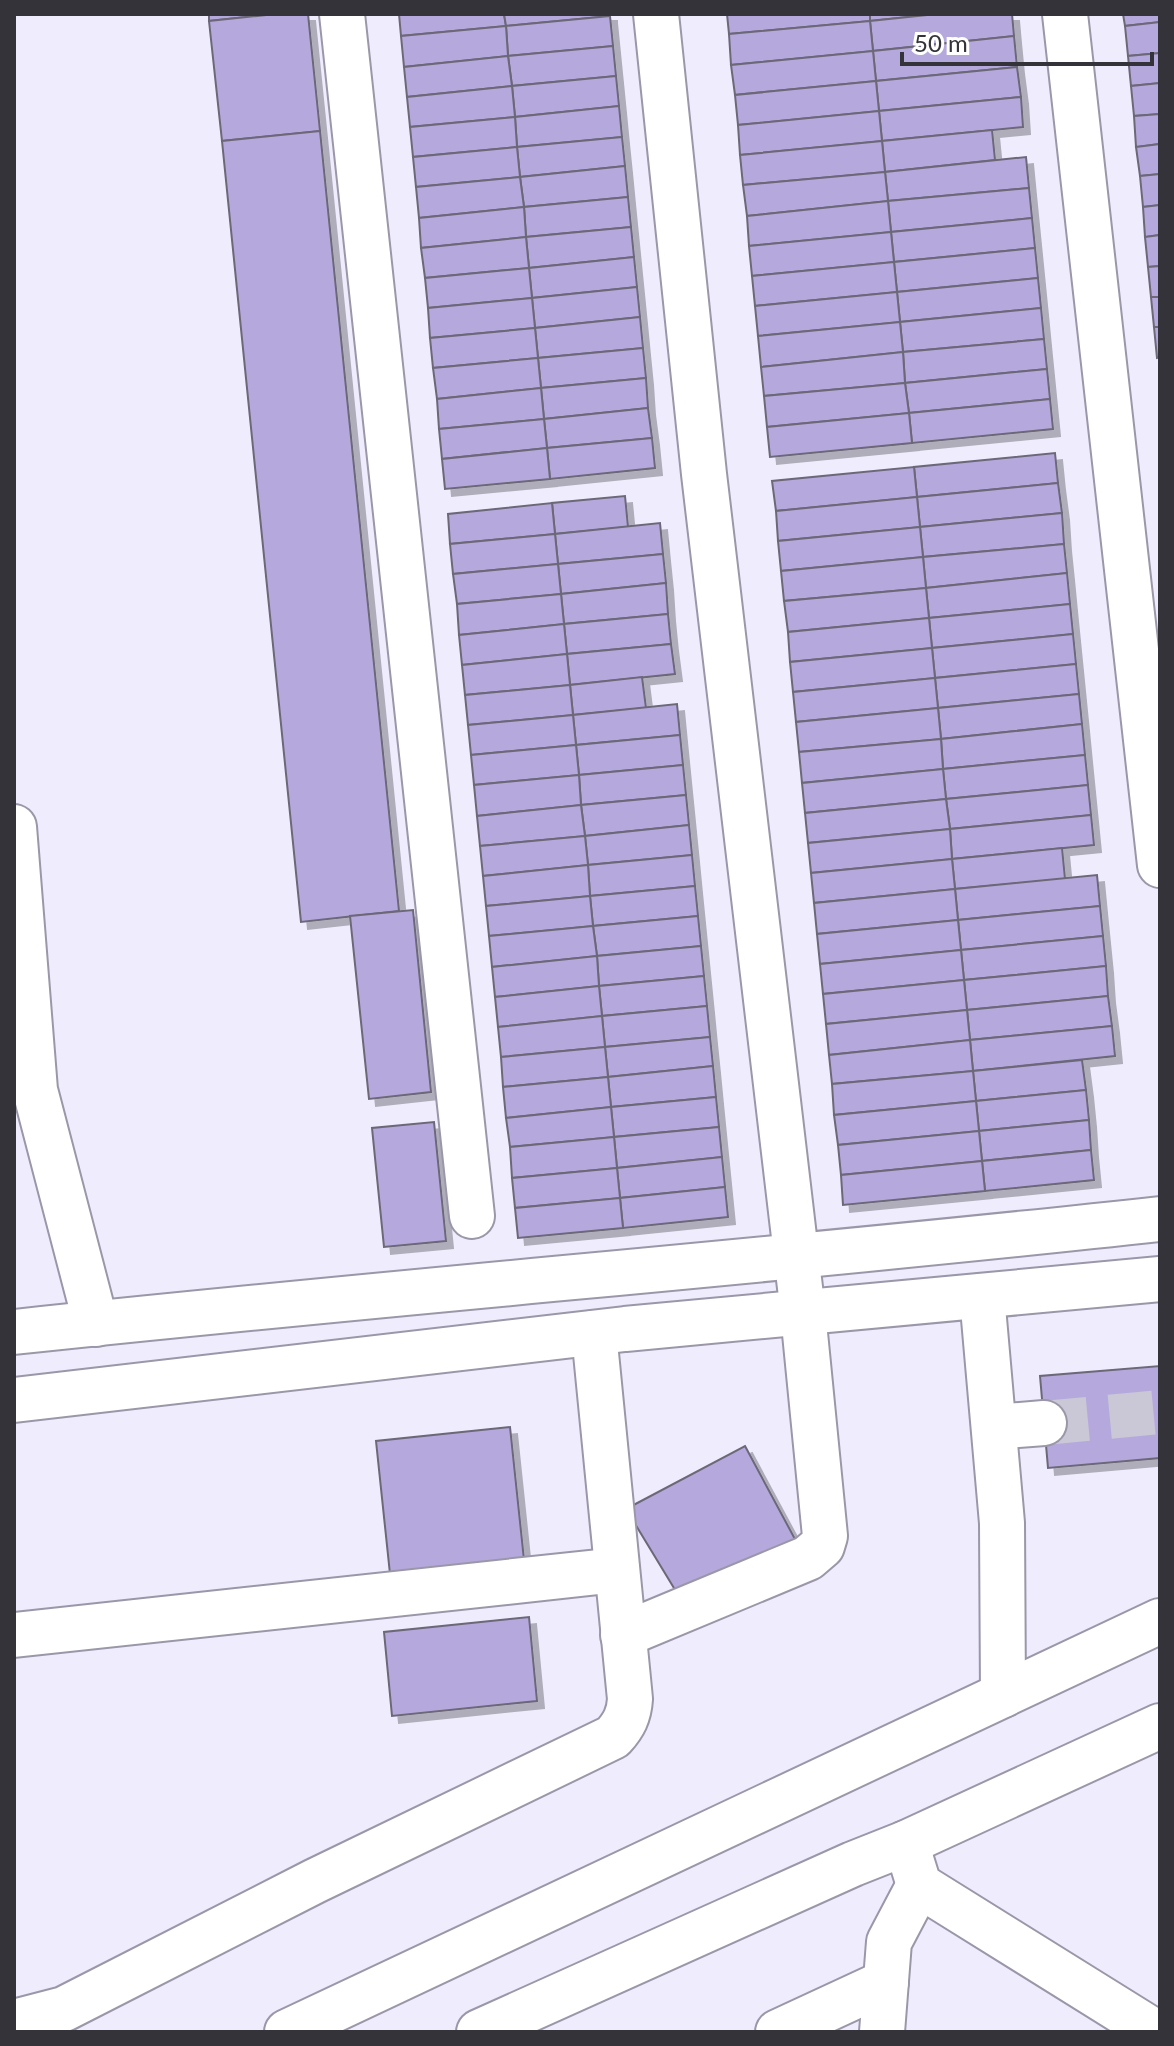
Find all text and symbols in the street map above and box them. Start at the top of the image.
scale bar [902,16,1152,66]
text: 50 m [914,28,968,57]

